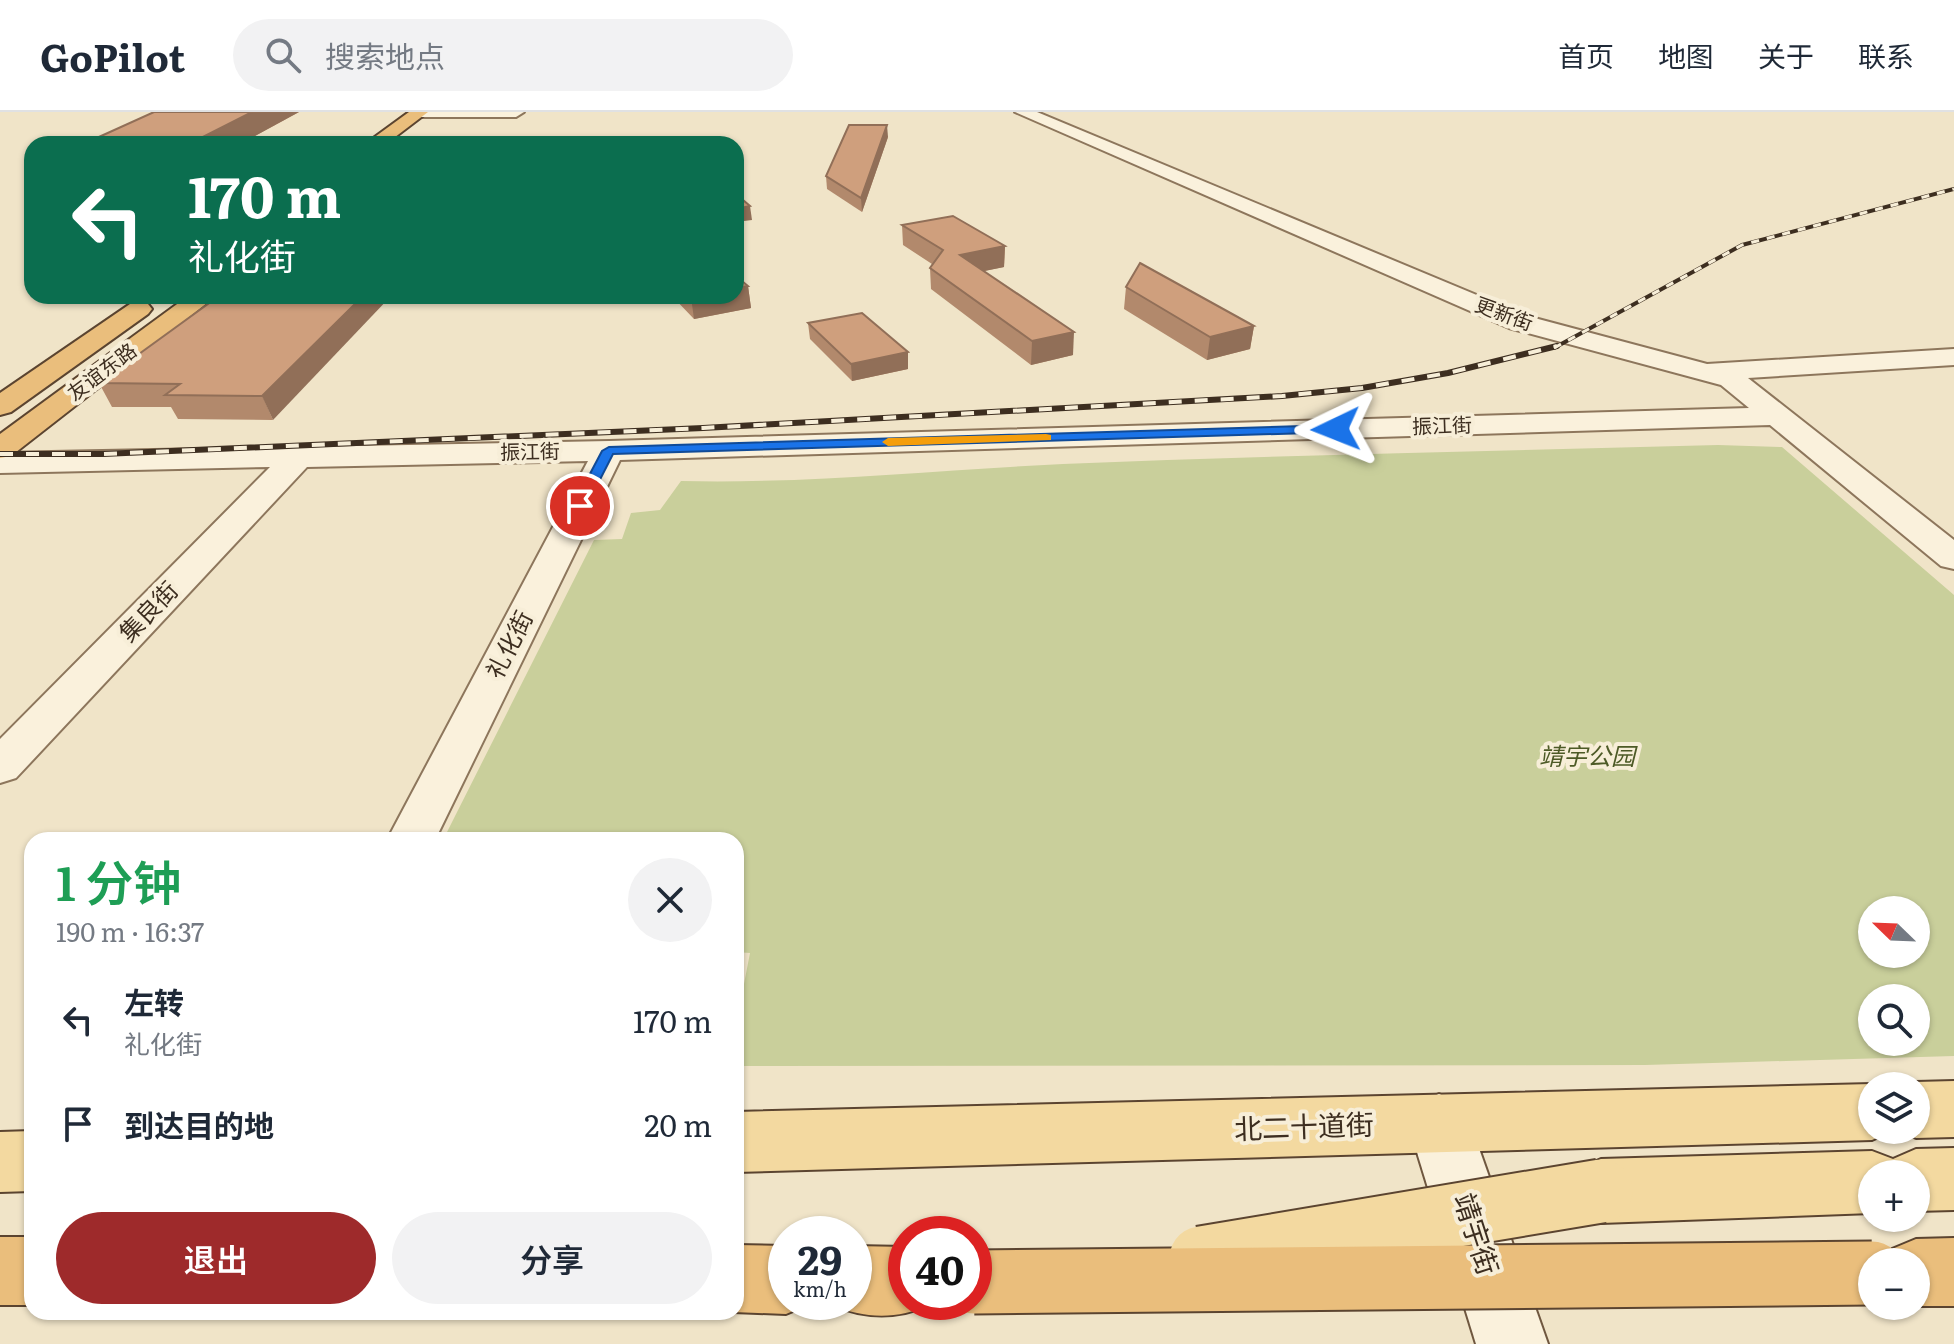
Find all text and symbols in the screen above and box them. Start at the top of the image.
search box [233,19,793,91]
text: GoPilot [40,27,185,84]
icon: search [261,33,305,77]
text: 搜索地点 [325,33,445,77]
text: 首页 [1558,34,1614,76]
text: 地图 [1658,34,1714,76]
text: 关于 [1758,34,1814,76]
text: 联系 [1858,34,1914,76]
text: 170 m [188,152,341,235]
icon: left [56,168,160,272]
text: 礼化街 [188,228,296,281]
street label: 更新街 [1471,288,1538,336]
street label: 友谊东路 [60,334,142,406]
position arrow [1294,387,1378,471]
street label: 振江街 [1411,408,1472,440]
street label: 振江街 [500,434,560,466]
pin [546,472,614,540]
icon: arrive [558,484,602,528]
street label: 集良街 [110,572,185,648]
street label: 礼化街 [476,604,540,684]
park label: 靖宇公园 [1539,737,1638,772]
text: 1 分钟 [56,845,181,916]
button: close [628,858,712,942]
north arrow [1858,896,1930,968]
map controls [1858,896,1930,1320]
text: 190 m · 16:37 [56,911,204,950]
text: 左转 [124,979,184,1023]
button: search [1858,984,1930,1056]
icon: left [56,998,100,1042]
text: 170 m [633,998,712,1042]
text: 礼化街 [124,1023,202,1062]
button: layers [1858,1072,1930,1144]
icon: arrive [56,1102,100,1146]
text: 到达目的地 [124,1102,274,1146]
text: 20 m [644,1102,712,1146]
street label: 北二十道街 [1233,1102,1375,1148]
button: + [1858,1160,1930,1232]
street label: 靖宇街 [1445,1187,1511,1280]
button: 退出 [56,1212,376,1304]
button: 分享 [392,1212,712,1304]
speed limit sign: 40 [888,1216,992,1320]
text: 29 [798,1228,842,1287]
button: − [1858,1248,1930,1320]
text: km/h [793,1273,847,1303]

